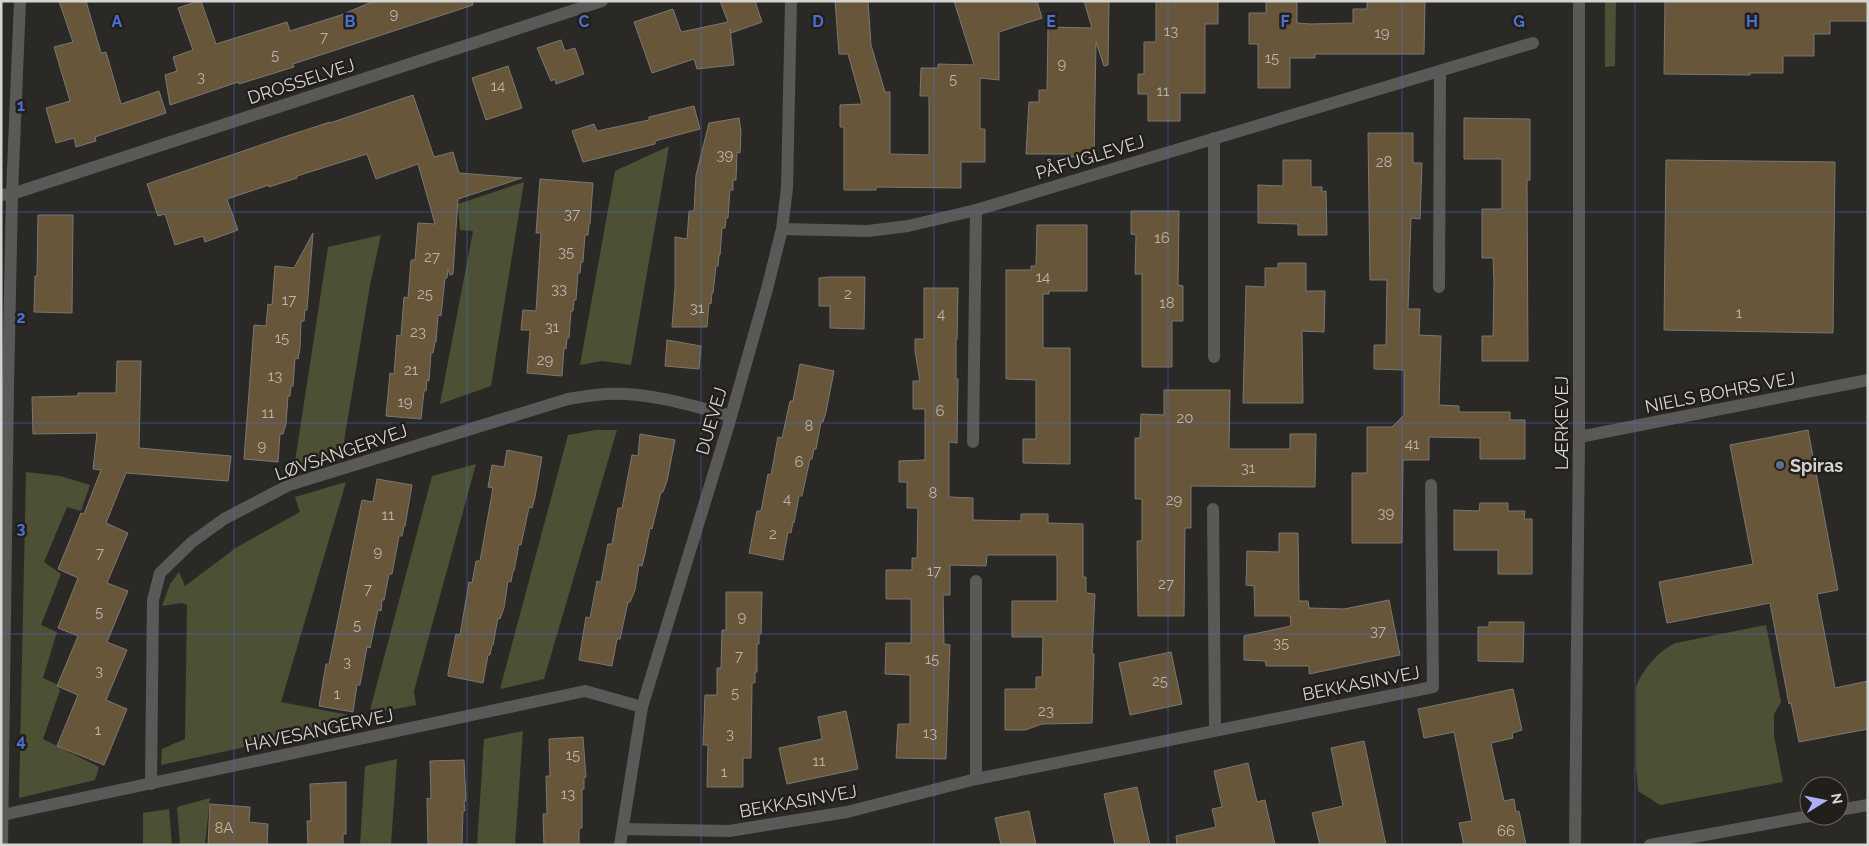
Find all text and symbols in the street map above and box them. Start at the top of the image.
house number: 9 [390,5,399,23]
text: A [112,12,123,31]
text: B [345,12,356,31]
text: C [579,12,590,31]
text: D [812,12,824,31]
text: E [1046,12,1056,31]
text: F [1280,12,1290,31]
text: G [1513,12,1525,31]
text: H [1746,12,1758,31]
house number: 13 [1164,22,1178,40]
house number: 19 [1374,24,1390,42]
house number: 7 [320,28,328,46]
house number: 5 [271,46,279,64]
house number: 15 [1265,49,1279,67]
street label: DROSSELVEJ [245,54,357,108]
house number: 9 [1058,55,1067,73]
house number: 3 [197,68,205,86]
house number: 5 [949,70,957,88]
house number: 14 [491,77,505,95]
house number: 11 [1157,82,1170,100]
text: 1 [17,96,25,115]
street label: PÅFUGLEVEJ [1033,130,1147,184]
house number: 39 [717,146,734,164]
house number: 28 [1376,153,1392,171]
house number: 37 [564,205,580,223]
house number: 16 [1154,229,1170,247]
house number: 35 [558,243,574,261]
house number: 27 [424,248,440,266]
house number: 14 [1036,268,1050,286]
house number: 33 [551,280,567,298]
house number: 25 [417,285,433,303]
house number: 2 [844,285,852,303]
house number: 17 [282,291,296,309]
house number: 18 [1159,294,1175,312]
house number: 31 [690,299,705,317]
house number: 1 [1736,304,1743,322]
house number: 4 [937,305,945,323]
text: 2 [16,308,26,327]
house number: 31 [545,318,560,336]
house number: 23 [410,323,426,341]
house number: 15 [275,329,289,347]
house number: 29 [537,351,554,369]
house number: 21 [404,361,419,379]
house number: 13 [268,367,282,385]
street label: NIELS BOHRS VEJ [1643,367,1797,417]
street label: LÆRKEVEJ [1551,376,1572,470]
street label: DUEVEJ [691,385,731,457]
house number: 19 [397,393,413,411]
house number: 6 [935,402,945,420]
house number: 11 [262,404,275,422]
house number: 20 [1177,409,1194,427]
house number: 8 [805,417,814,435]
street label: LØVSANGERVEJ [272,419,410,485]
house number: 41 [1405,435,1420,453]
house number: 9 [258,437,267,455]
house number: 6 [794,453,804,471]
place label: Spiras [1790,455,1843,476]
house number: 31 [1241,459,1256,477]
marker: Spiras [1774,459,1786,471]
house number: 8 [929,484,938,502]
house number: 4 [783,490,791,508]
house number: 29 [1166,491,1183,509]
house number: 39 [1378,504,1395,522]
house number: 11 [382,506,395,524]
text: 3 [17,519,26,538]
house number: 2 [769,525,777,543]
house number: 9 [374,543,383,561]
house number: 7 [96,544,104,562]
house number: 17 [927,562,941,580]
house number: 27 [1158,575,1174,593]
house number: 7 [364,580,372,598]
house number: 5 [95,603,103,621]
house number: 9 [738,608,747,626]
house number: 5 [353,616,361,634]
house number: 37 [1370,622,1386,640]
house number: 35 [1273,634,1289,652]
house number: 7 [735,647,743,665]
house number: 15 [925,650,939,668]
house number: 3 [343,653,351,671]
street label: BEKKASINVEJ [1300,661,1422,705]
house number: 3 [95,662,103,680]
house number: 25 [1152,672,1168,690]
house number: 5 [731,684,739,702]
house number: 1 [334,685,341,703]
house number: 23 [1038,702,1054,720]
street label: HAVESANGERVEJ [243,704,395,756]
house number: 1 [95,721,102,739]
house number: 13 [923,724,937,742]
house number: 3 [726,725,734,743]
text: 4 [16,731,26,750]
house number: 15 [566,746,580,764]
house number: 11 [813,752,826,770]
house number: 1 [721,763,728,781]
north arrow [1799,776,1849,826]
street label: BEKKASINVEJ [737,780,859,822]
house number: 13 [561,785,575,803]
text: N [1828,792,1846,805]
house number: 8A [215,819,233,837]
house number: 66 [1497,822,1515,840]

